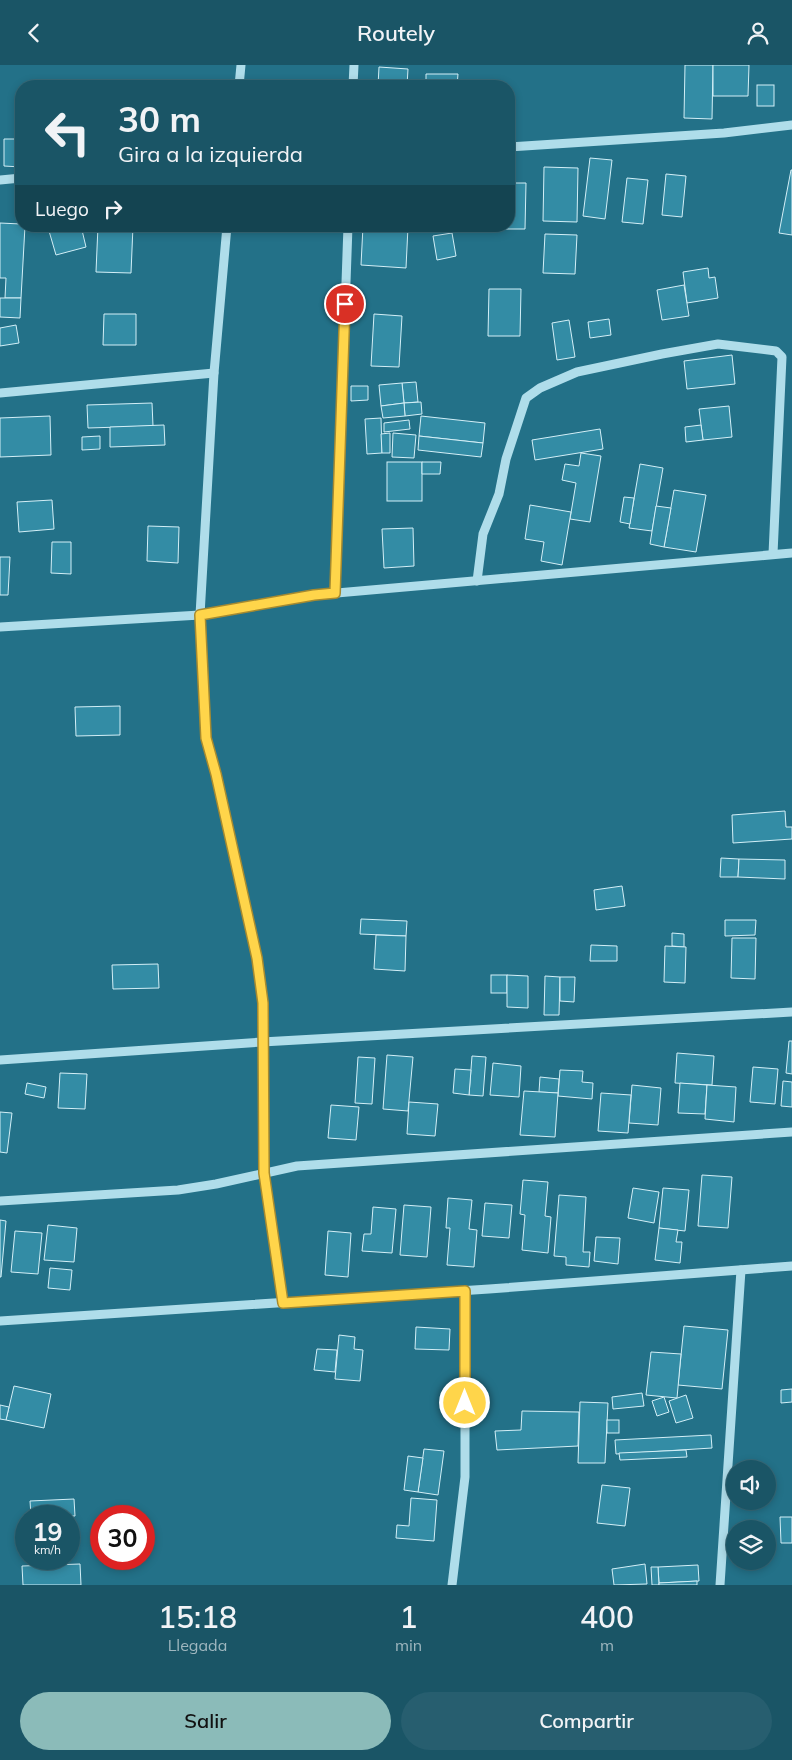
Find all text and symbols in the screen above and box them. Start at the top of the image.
icon: back [20,19,48,47]
text: Routely [357,19,435,47]
icon: person [744,19,772,47]
text: 30 m [118,97,201,141]
icon: left [35,100,100,165]
text: Gira a la izquierda [118,140,303,168]
icon: right [99,195,127,223]
text: Luego [35,197,89,221]
pin [324,283,366,325]
icon: arrive [331,290,359,318]
position arrow [438,1376,490,1428]
map controls [726,1460,776,1570]
button: sound [726,1460,776,1510]
speed limit sign: 30 [90,1505,155,1570]
text: 19 [32,1516,63,1547]
button: layers [726,1520,776,1570]
text: km/h [34,1542,61,1557]
text: 15:18 [158,1598,237,1636]
text: 1 [400,1598,418,1636]
text: 400 [580,1598,634,1636]
text: Llegada [168,1635,227,1655]
text: min [395,1635,422,1655]
text: m [600,1635,614,1655]
button: Salir [20,1692,391,1750]
button: Compartir [401,1692,772,1750]

